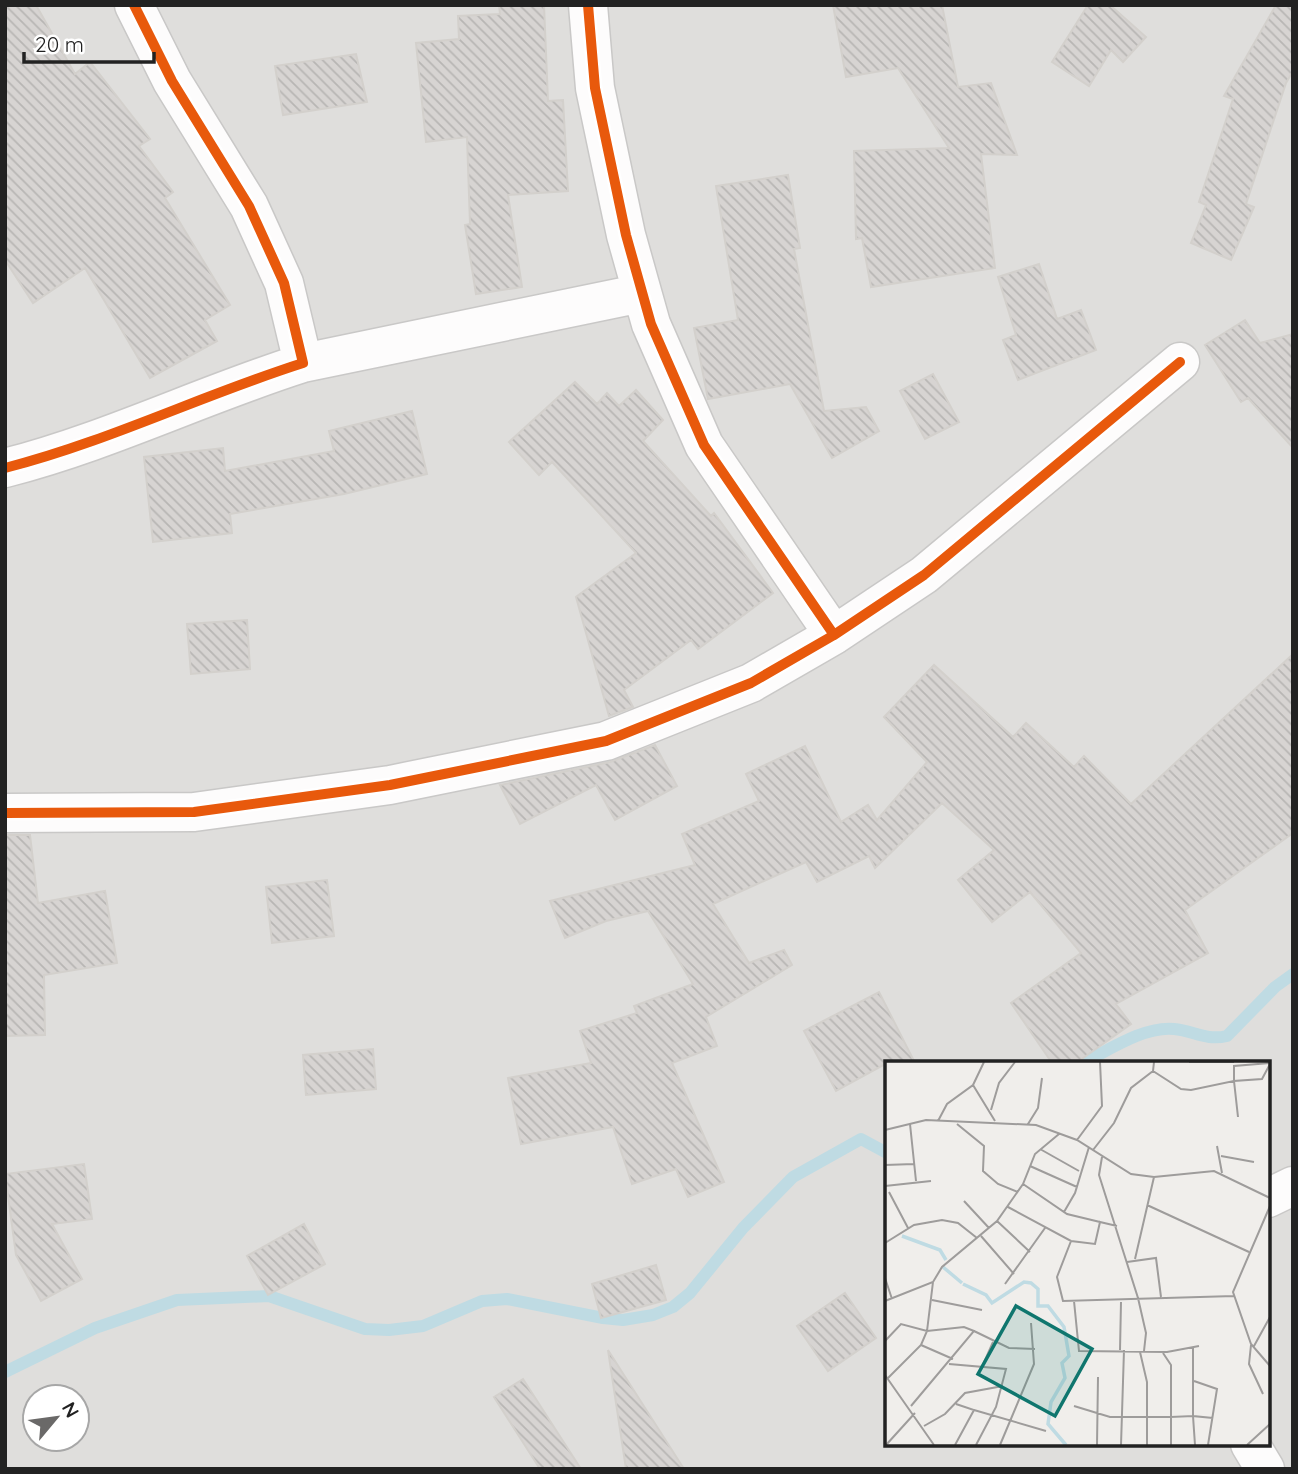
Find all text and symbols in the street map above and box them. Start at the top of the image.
scale bar [24,21,154,65]
text: 20 m [35,31,84,57]
inset map [885,1061,1270,1446]
north arrow [21,1383,91,1453]
text: N [57,1398,85,1422]

